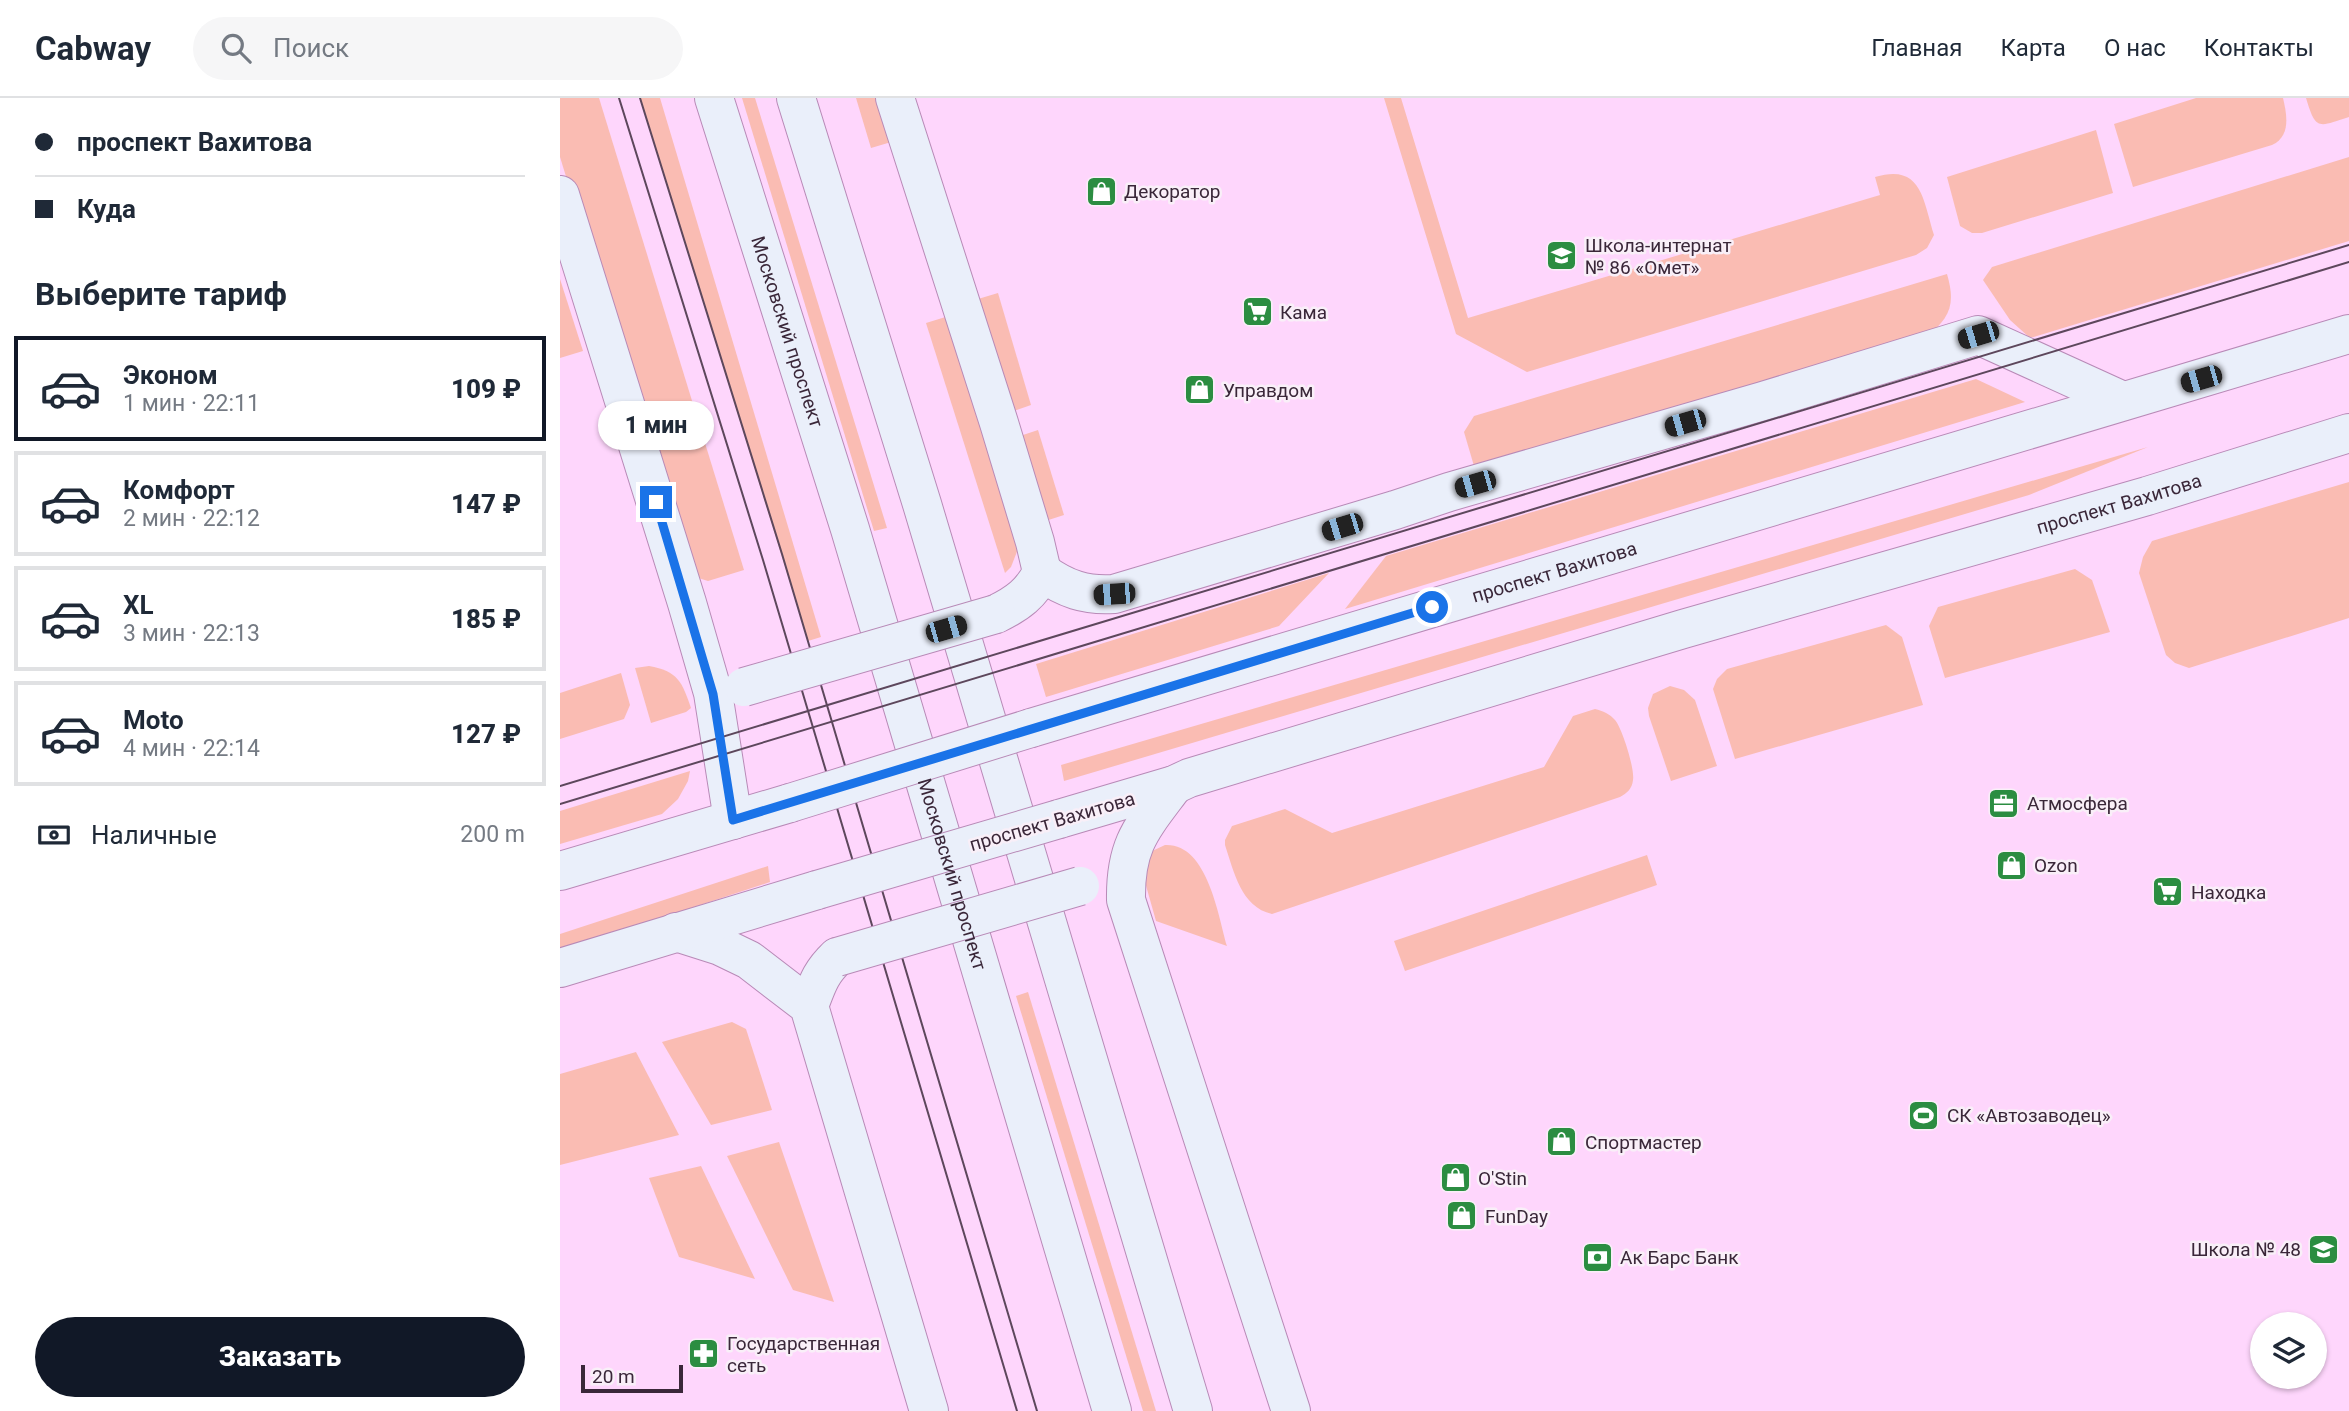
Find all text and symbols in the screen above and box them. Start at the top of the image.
search box [193,17,683,80]
text: Cabway [35,29,151,68]
icon: search [217,29,255,67]
text: Поиск [273,33,349,63]
text: Главная [1871,34,1962,62]
text: Карта [2000,34,2066,62]
text: О нас [2104,34,2166,62]
text: Контакты [2204,34,2314,62]
text: проспект Вахитова [77,127,312,157]
shop icon: Декоратор [1084,174,1118,208]
place label: Декоратор [1124,180,1220,203]
text: Куда [77,194,136,224]
street label: Московский проспект [746,233,828,430]
place label: Школа-интернат № 86 «Омет» [1585,234,1732,279]
school or university icon: Школа-интернат № 86 «Омет» [1545,239,1579,273]
text: Выберите тариф [35,275,287,313]
supermarket icon: Кама [1240,295,1274,329]
place label: Кама [1280,301,1327,324]
car [1955,319,2002,351]
icon: car [39,357,102,420]
text: Эконом [123,360,218,390]
car [2178,363,2225,395]
shop icon: Управдом [1183,373,1217,407]
text: 109 ₽ [451,374,521,404]
place label: Управдом [1223,379,1313,402]
text: 1 мин · 22:11 [123,390,260,417]
callout: 1 мин [598,400,714,450]
car [1662,407,1709,439]
text: 1 мин [625,412,687,439]
car [1452,468,1499,500]
street label: проспект Вахитова [2034,469,2204,539]
icon: car [39,472,102,535]
text: Комфорт [123,475,235,505]
route end [640,486,672,518]
text: 147 ₽ [451,489,521,519]
text: 2 мин · 22:12 [123,505,260,532]
car [1319,511,1366,543]
street label: проспект Вахитова [1469,537,1639,608]
car [1093,582,1136,606]
icon: car [39,587,102,650]
text: XL [123,590,154,620]
route start [1416,591,1448,623]
text: 185 ₽ [451,604,521,634]
car [923,613,970,645]
text: 3 мин · 22:13 [123,620,260,647]
icon: car [39,702,102,765]
text: Moto [123,705,184,735]
text: 127 ₽ [451,719,521,749]
text: 4 мин · 22:14 [123,735,260,762]
street label: Московский проспект [913,776,991,973]
office icon: Атмосфера [1987,786,2021,820]
street label: проспект Вахитова [967,787,1137,856]
place label: Атмосфера [2027,792,2128,815]
icon: cash [35,816,73,854]
text: Наличные [91,820,217,850]
text: 200 m [460,821,525,848]
shop icon: Ozon [1994,848,2028,882]
place label: Ozon [2034,854,2078,877]
supermarket icon: Находка [2151,875,2185,909]
place label: Находка [2191,881,2266,904]
sports icon: СК «Автозаводец» [1907,1098,1941,1132]
place label: СК «Автозаводец» [1947,1104,2111,1127]
shop icon: Спортмастер [1545,1125,1579,1159]
place label: Спортмастер [1585,1131,1702,1154]
shop icon: O'Stin [1438,1161,1472,1195]
place label: O'Stin [1478,1167,1527,1190]
shop icon: FunDay [1445,1199,1479,1233]
place label: FunDay [1485,1205,1548,1228]
school or university icon: Школа № 48 [2307,1232,2341,1266]
place label: Школа № 48 [2191,1238,2301,1261]
bank icon: Ак Барс Банк [1580,1240,1614,1274]
place label: Ак Барс Банк [1620,1246,1739,1269]
map controls [2250,1312,2327,1389]
button: layers [2250,1312,2327,1389]
button: Заказать [35,1317,525,1397]
place label: Государственная сеть [727,1332,880,1377]
pharmacy icon: Государственная сеть [687,1337,721,1371]
scale bar [581,1362,682,1394]
text: 20 m [592,1365,635,1388]

